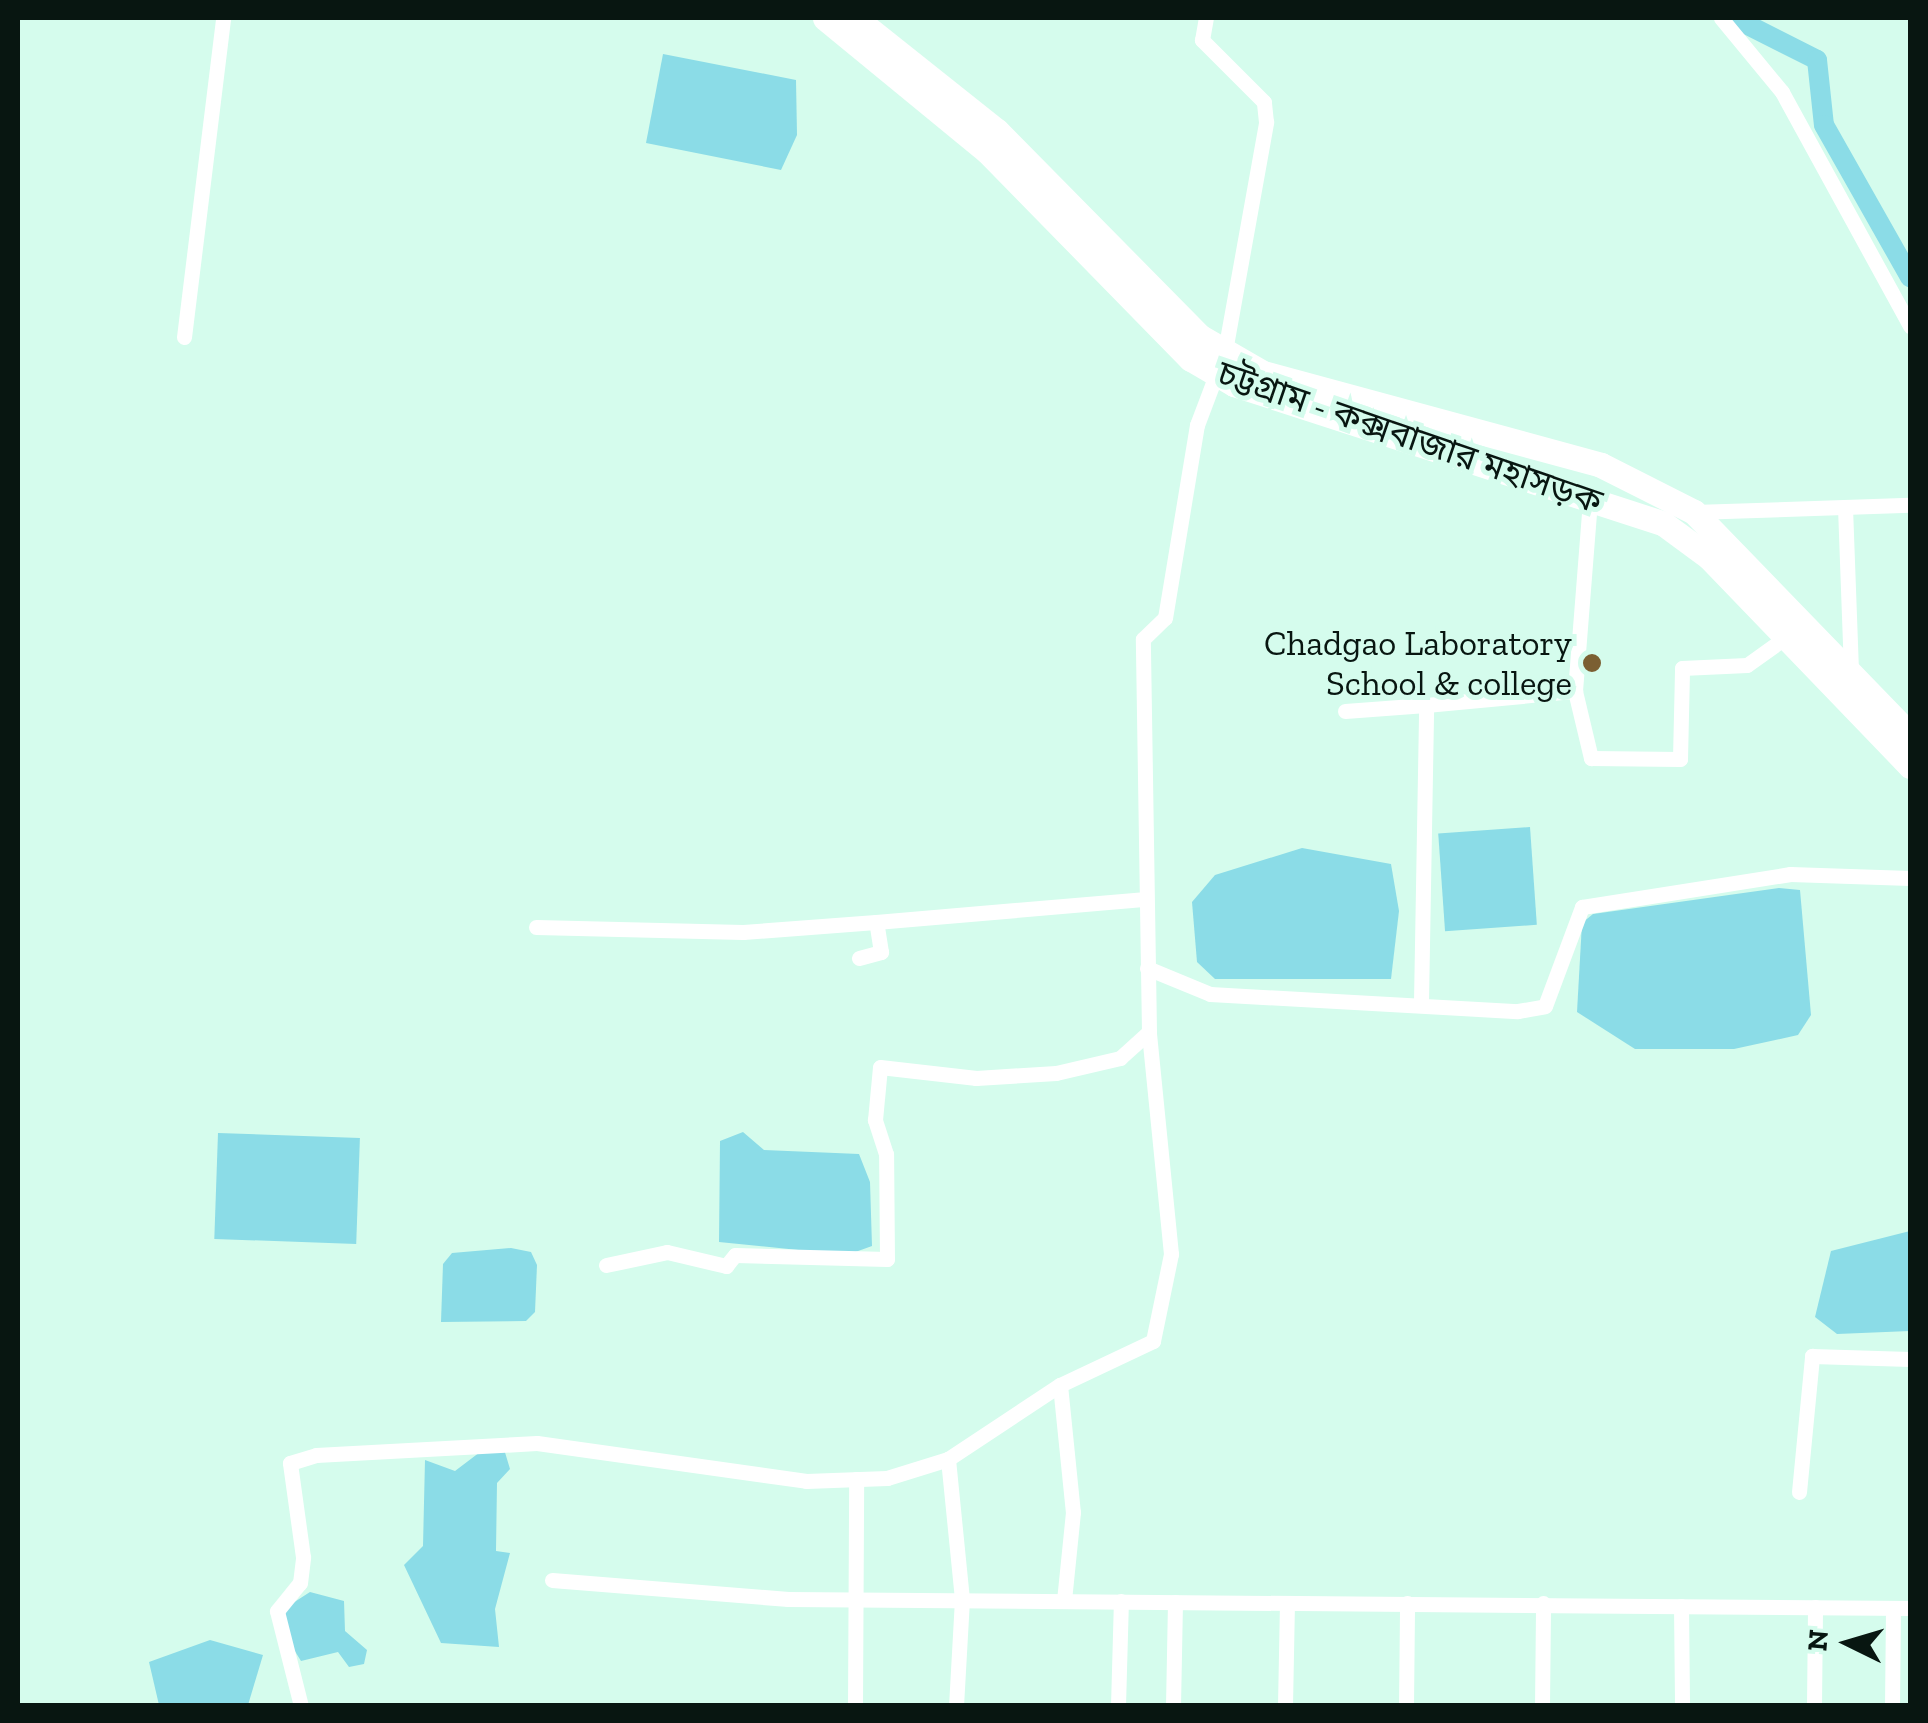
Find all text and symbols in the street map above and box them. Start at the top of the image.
street label: চট্টগ্রাম - কক্সবাজার মহাসড়ক [1212,351,1608,523]
place label: Chadgao Laboratory School & college [1264,622,1572,704]
marker: Chadgao Laboratory School & college [1581,652,1603,674]
north arrow [1798,1593,1898,1693]
text: N [1800,1628,1835,1652]

